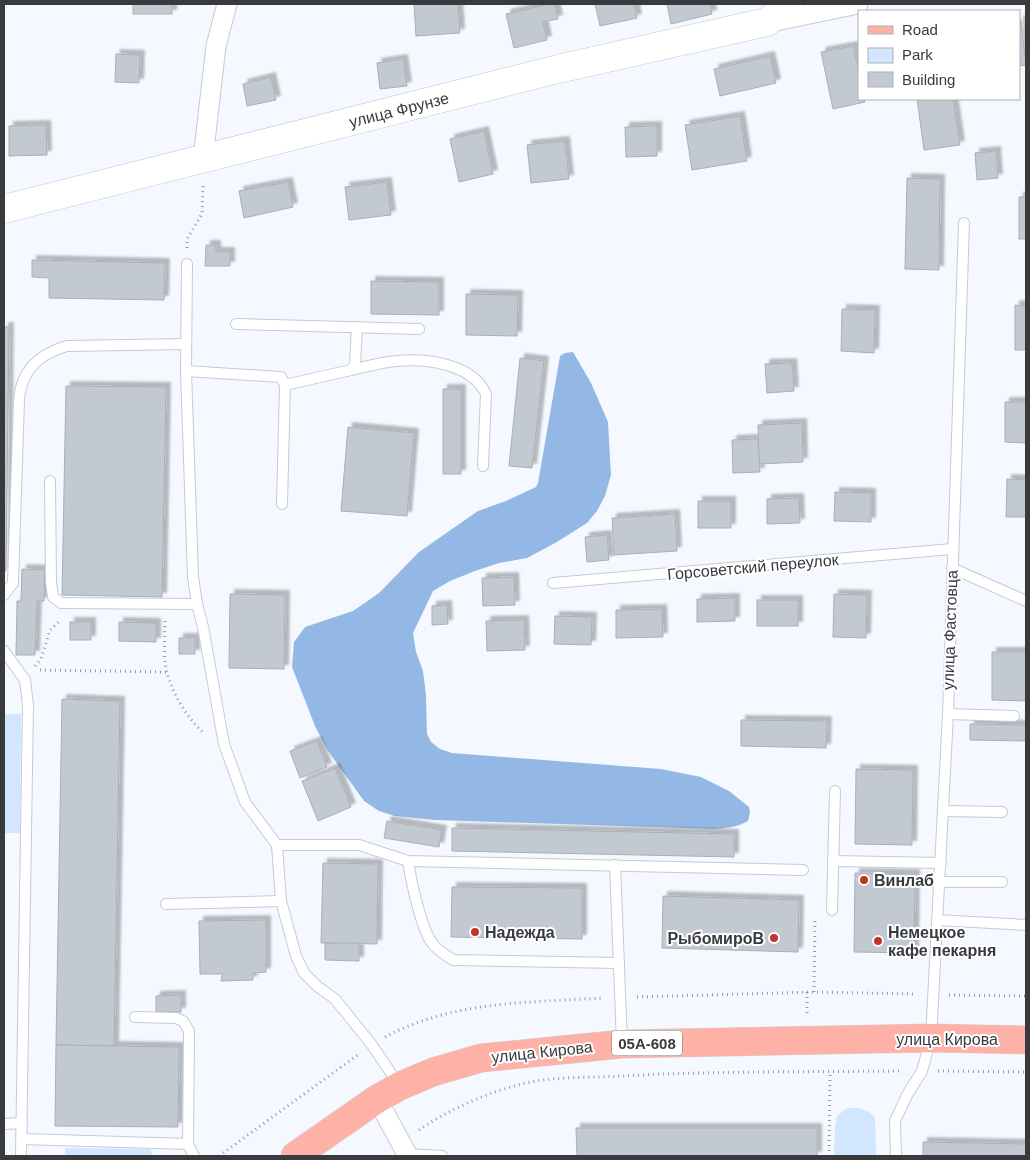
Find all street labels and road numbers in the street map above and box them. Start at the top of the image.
street label: улица Фрунзе [347,89,451,131]
street label: Горсоветский переулок [667,551,840,583]
street label: улица Фастовца [939,570,961,690]
road number: 05А-608 [612,1030,682,1056]
street label: улица Кирова [896,1031,998,1048]
street label: улица Кирова [491,1038,594,1066]

